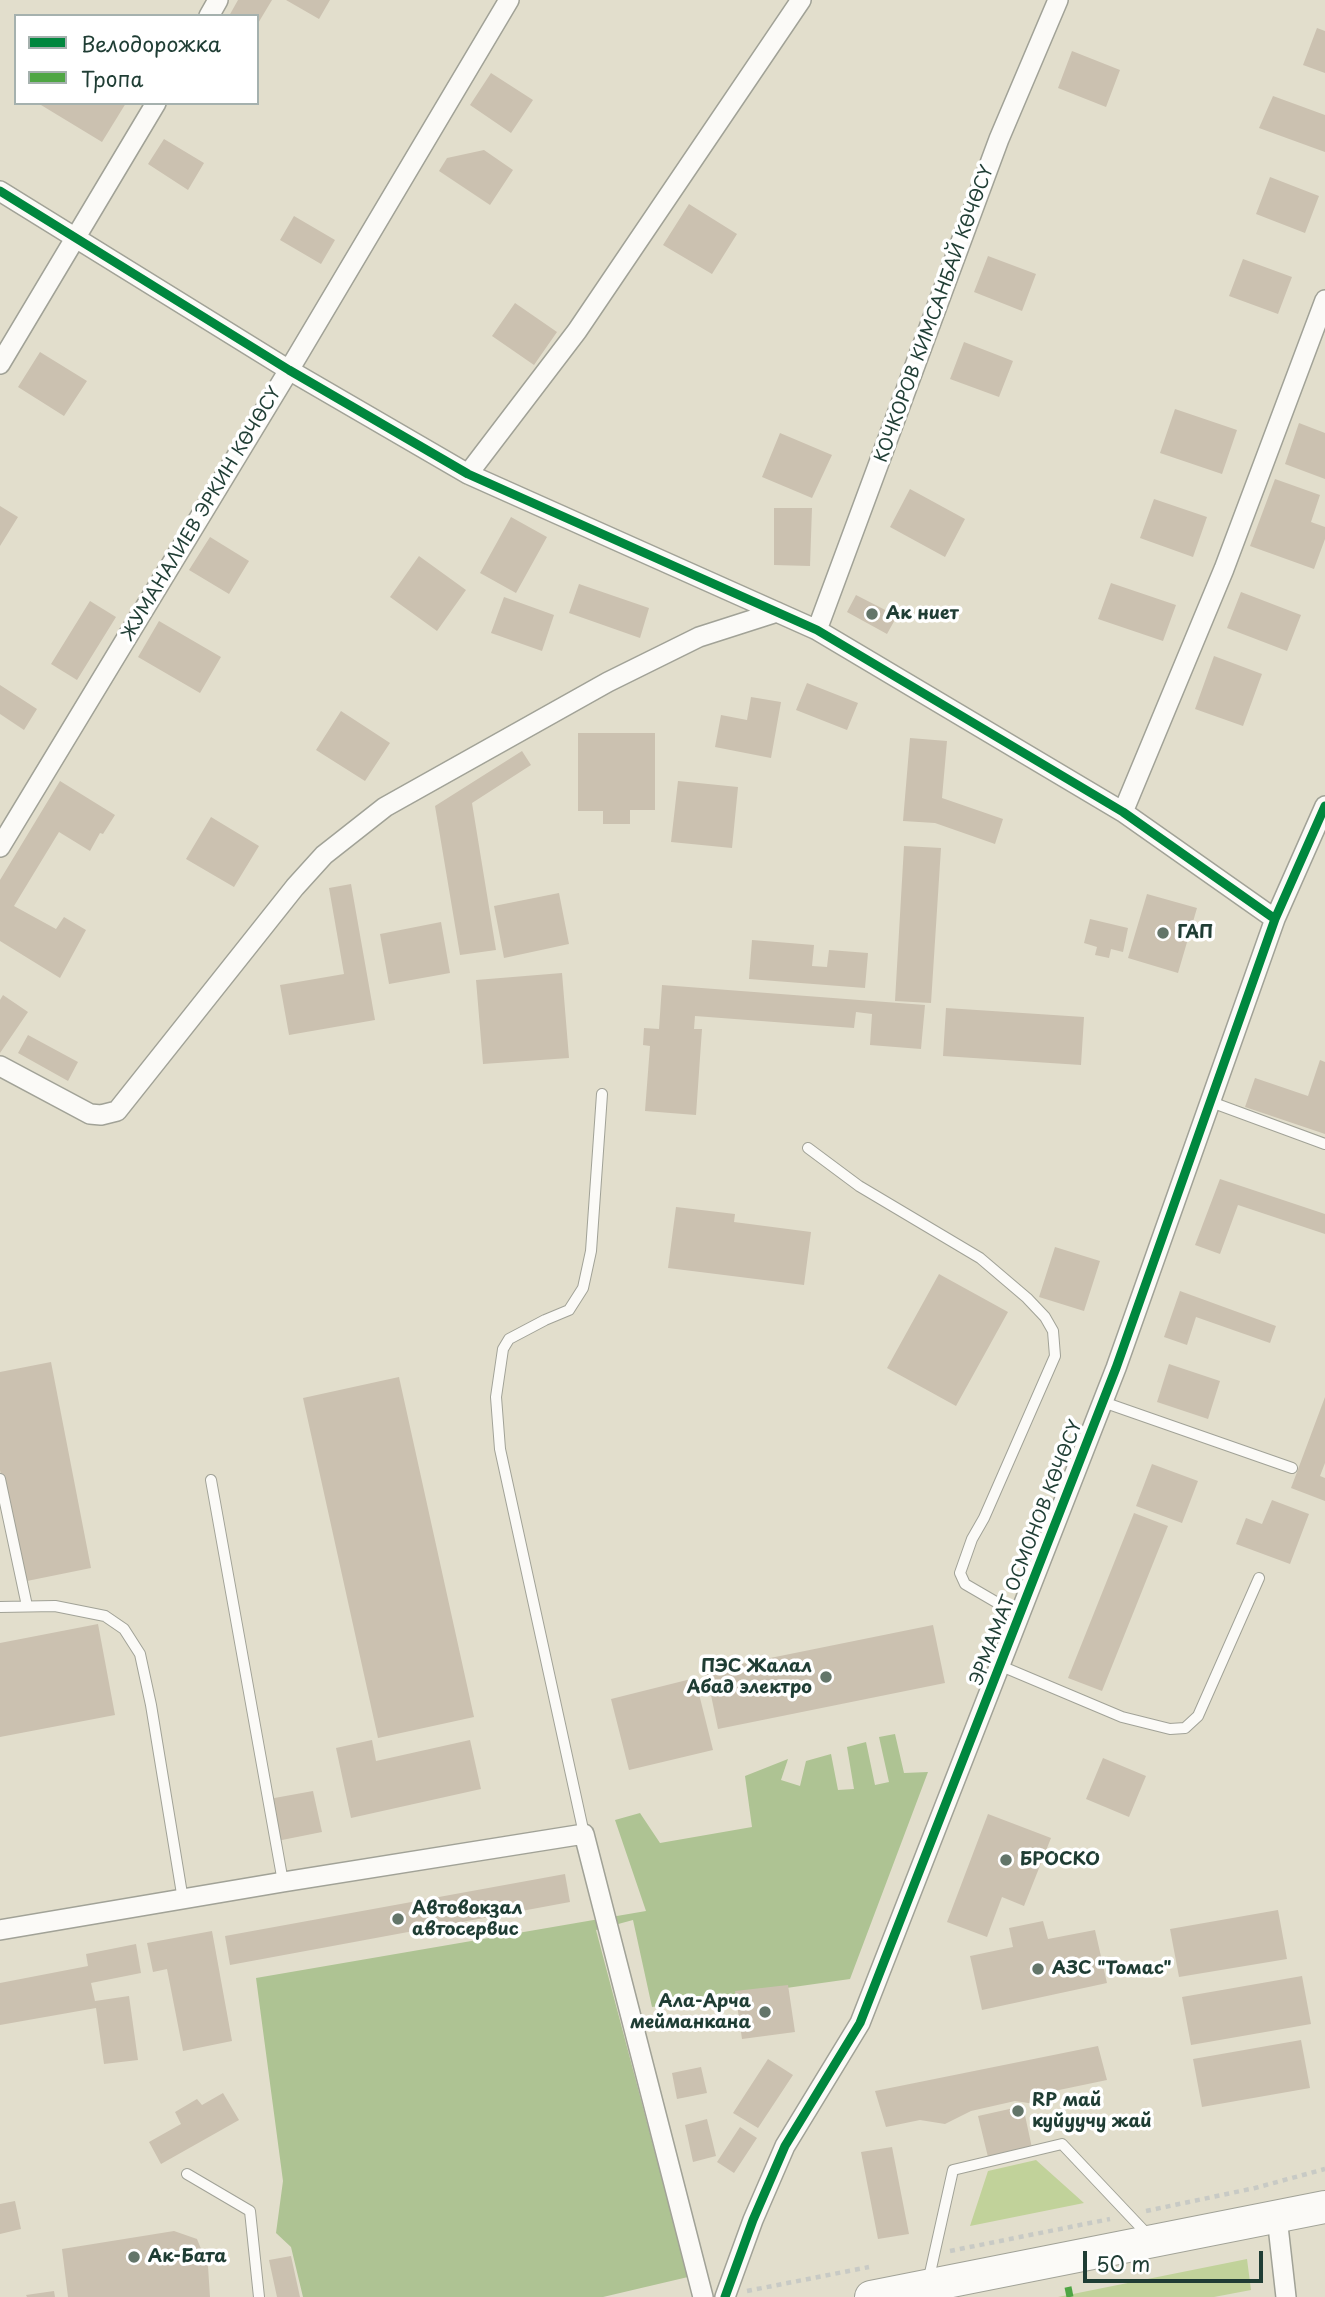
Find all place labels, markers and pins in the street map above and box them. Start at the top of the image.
place label: Ак ниет [886,603,959,625]
marker: Ак ниет [864,606,880,622]
place label: ГАП [1177,922,1213,944]
marker: ГАП [1155,925,1171,941]
place label: ПЭС Жалал Абад электро [687,1656,812,1698]
marker: ПЭС Жалал Абад электро [818,1669,834,1685]
place label: БРОСКО [1020,1849,1100,1871]
marker: БРОСКО [998,1852,1014,1868]
place label: Автовокзал автосервис [412,1898,522,1940]
marker: Автовокзал автосервис [390,1911,406,1927]
place label: АЗС "Томас" [1052,1958,1172,1980]
marker: АЗС "Томас" [1030,1961,1046,1977]
place label: Ала-Арча мейманкана [630,1991,751,2034]
marker: Ала-Арча мейманкана [757,2004,773,2020]
place label: RP май куйуучу жай [1032,2090,1152,2132]
marker: RP май куйуучу жай [1010,2103,1026,2119]
place label: Ак-Бата [148,2246,227,2268]
marker: Ак-Бата [126,2249,142,2265]

